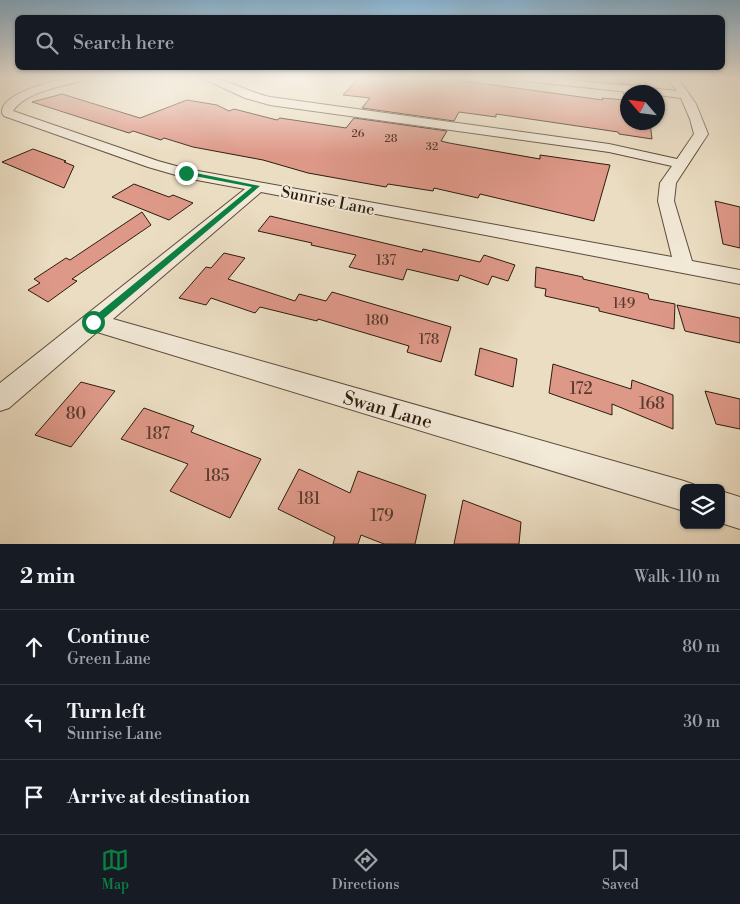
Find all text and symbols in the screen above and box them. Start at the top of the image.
search box [15,15,725,70]
icon: search [33,29,61,57]
text: Search here [73,31,174,55]
north arrow [620,85,665,130]
house number: 26 [352,127,365,141]
house number: 28 [384,132,398,146]
house number: 32 [426,140,438,154]
route end [175,162,198,185]
street label: Sunrise Lane [279,182,376,220]
house number: 137 [376,252,396,270]
house number: 149 [613,295,635,313]
route start [82,311,105,334]
house number: 180 [365,312,389,330]
house number: 178 [419,331,439,349]
house number: 172 [569,379,593,399]
street label: Swan Lane [340,386,435,434]
house number: 168 [639,394,665,414]
house number: 80 [66,404,86,424]
house number: 187 [146,424,170,444]
house number: 185 [204,466,230,486]
map controls [680,484,725,529]
button: layers [680,484,725,529]
house number: 181 [298,489,321,509]
house number: 179 [370,506,394,526]
text: 2 min [20,564,75,590]
text: Walk · 110 m [634,567,720,587]
text: Continue [67,625,150,649]
icon: ahead [20,633,48,661]
text: 80 m [682,637,720,657]
text: Green Lane [67,649,151,669]
text: Turn left [67,700,146,724]
icon: left [20,708,48,736]
text: 30 m [683,712,720,732]
text: Sunrise Lane [67,724,162,744]
icon: arrive [20,783,48,811]
text: Arrive at destination [67,785,250,809]
tab: Map [101,846,129,894]
tab: Directions [332,846,399,894]
tab: Saved [602,846,639,894]

